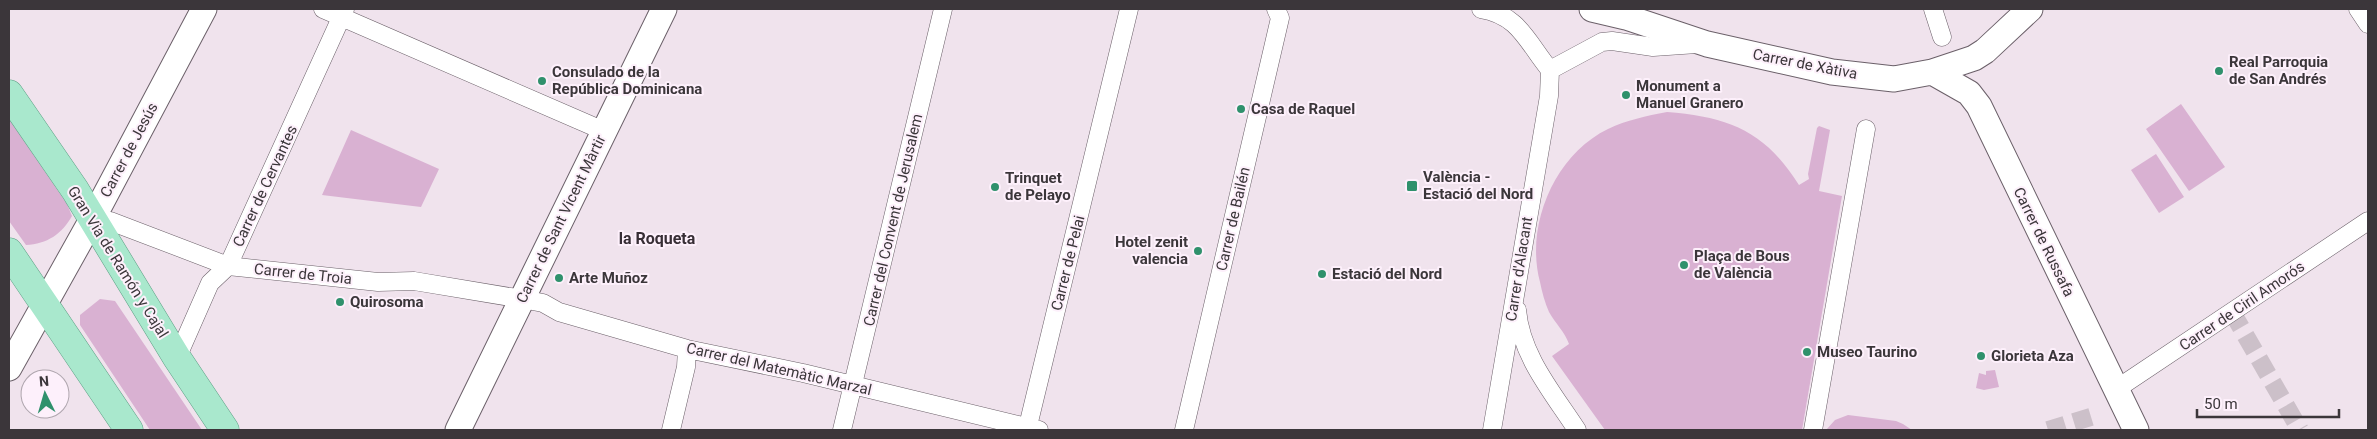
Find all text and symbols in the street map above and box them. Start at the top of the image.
street label: Carrer de Xàtiva [1751,45,1859,83]
place label: Real Parroquia de San Andrés [2229,53,2328,88]
place label: Consulado de la República Dominicana [552,63,702,98]
marker: Real Parroquia de San Andrés [2213,65,2225,77]
marker: Consulado de la República Dominicana [536,75,548,87]
place label: Monument a Manuel Granero [1636,77,1744,112]
marker: Monument a Manuel Granero [1620,89,1632,101]
street label: Carrer de Jesús [96,99,162,201]
place label: Casa de Raquel [1251,100,1355,118]
marker: Casa de Raquel [1235,103,1247,115]
street label: Carrer del Convent de Jerusalem [860,112,926,328]
street label: Carrer de Cervantes [229,122,301,250]
street label: Carrer de Sant Vicent Màrtir [512,132,610,306]
street label: Carrer de Bailén [1212,165,1254,273]
place label: València - Estació del Nord [1423,168,1533,203]
place label: Trinquet de Pelayo [1005,169,1071,204]
marker: València - Estació del Nord [1405,179,1419,193]
marker: Trinquet de Pelayo [989,181,1001,193]
street label: Gran Via de Ramón y Cajal [64,183,172,341]
street label: Carrer de Russafa [2010,184,2078,300]
street label: Carrer de Pelai [1047,213,1089,313]
street label: Carrer d'Alacant [1502,215,1536,323]
district label: la Roqueta [619,229,696,248]
place label: Hotel zenit valencia [1115,233,1188,268]
marker: Hotel zenit valencia [1192,245,1204,257]
place label: Plaça de Bous de València [1694,247,1790,282]
street label: Carrer de Ciril Amorós [2176,257,2308,355]
marker: Plaça de Bous de València [1678,259,1690,271]
street label: Carrer de Troia [253,260,353,288]
place label: Estació del Nord [1332,265,1442,283]
marker: Estació del Nord [1316,268,1328,280]
place label: Arte Muñoz [569,269,648,287]
marker: Arte Muñoz [553,272,565,284]
place label: Quirosoma [350,293,424,311]
marker: Quirosoma [334,296,346,308]
street label: Carrer del Matemàtic Marzal [685,339,873,399]
place label: Museo Taurino [1817,343,1917,361]
marker: Museo Taurino [1801,346,1813,358]
place label: Glorieta Aza [1991,347,2074,365]
marker: Glorieta Aza [1975,350,1987,362]
north arrow [20,369,70,419]
text: N [38,373,49,389]
scale bar [2197,386,2340,418]
text: 50 m [2204,395,2238,413]

